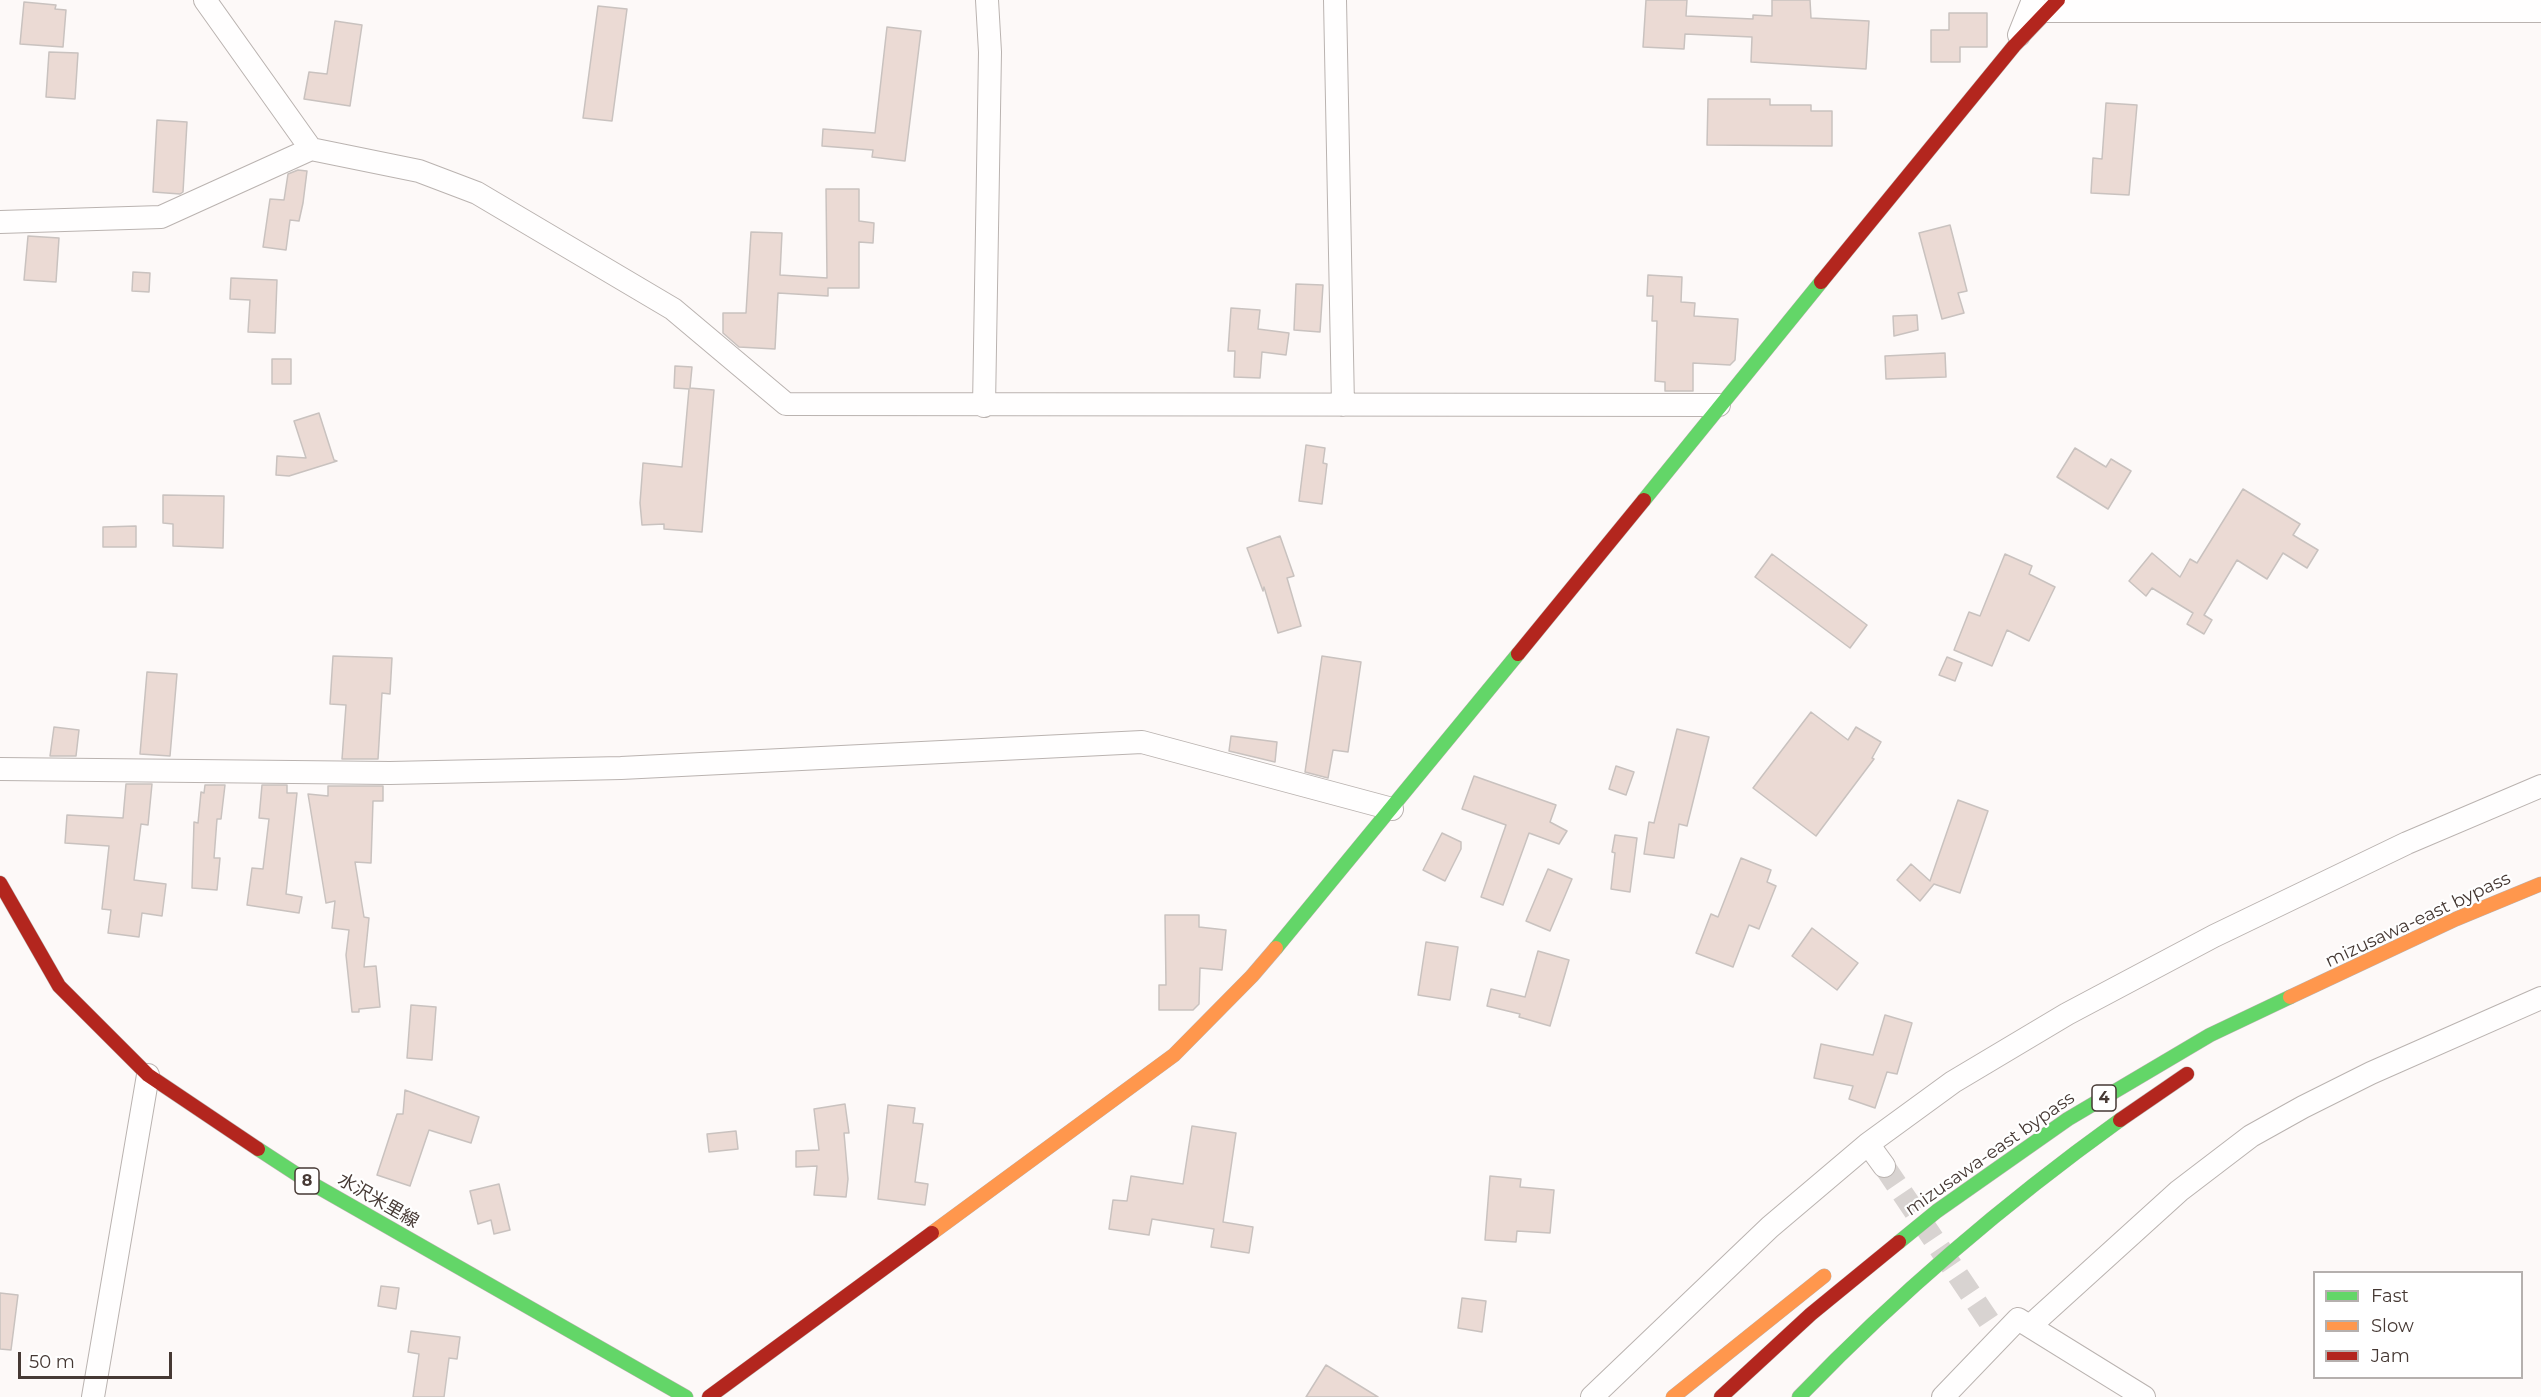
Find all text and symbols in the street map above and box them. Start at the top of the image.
street label: mizusawa-east bypass [2322,868,2514,972]
road number: 4 [2092,1085,2116,1111]
street label: mizusawa-east bypass [1901,1087,2079,1221]
road number: 8 [295,1168,319,1194]
street label: 水沢米里線 [334,1169,422,1233]
legend [2313,1271,2523,1379]
text: Fast [2371,1285,2409,1307]
text: Slow [2371,1315,2414,1337]
scale bar [21,1340,176,1378]
text: Jam [2371,1345,2410,1367]
text: 50 m [29,1351,75,1373]

